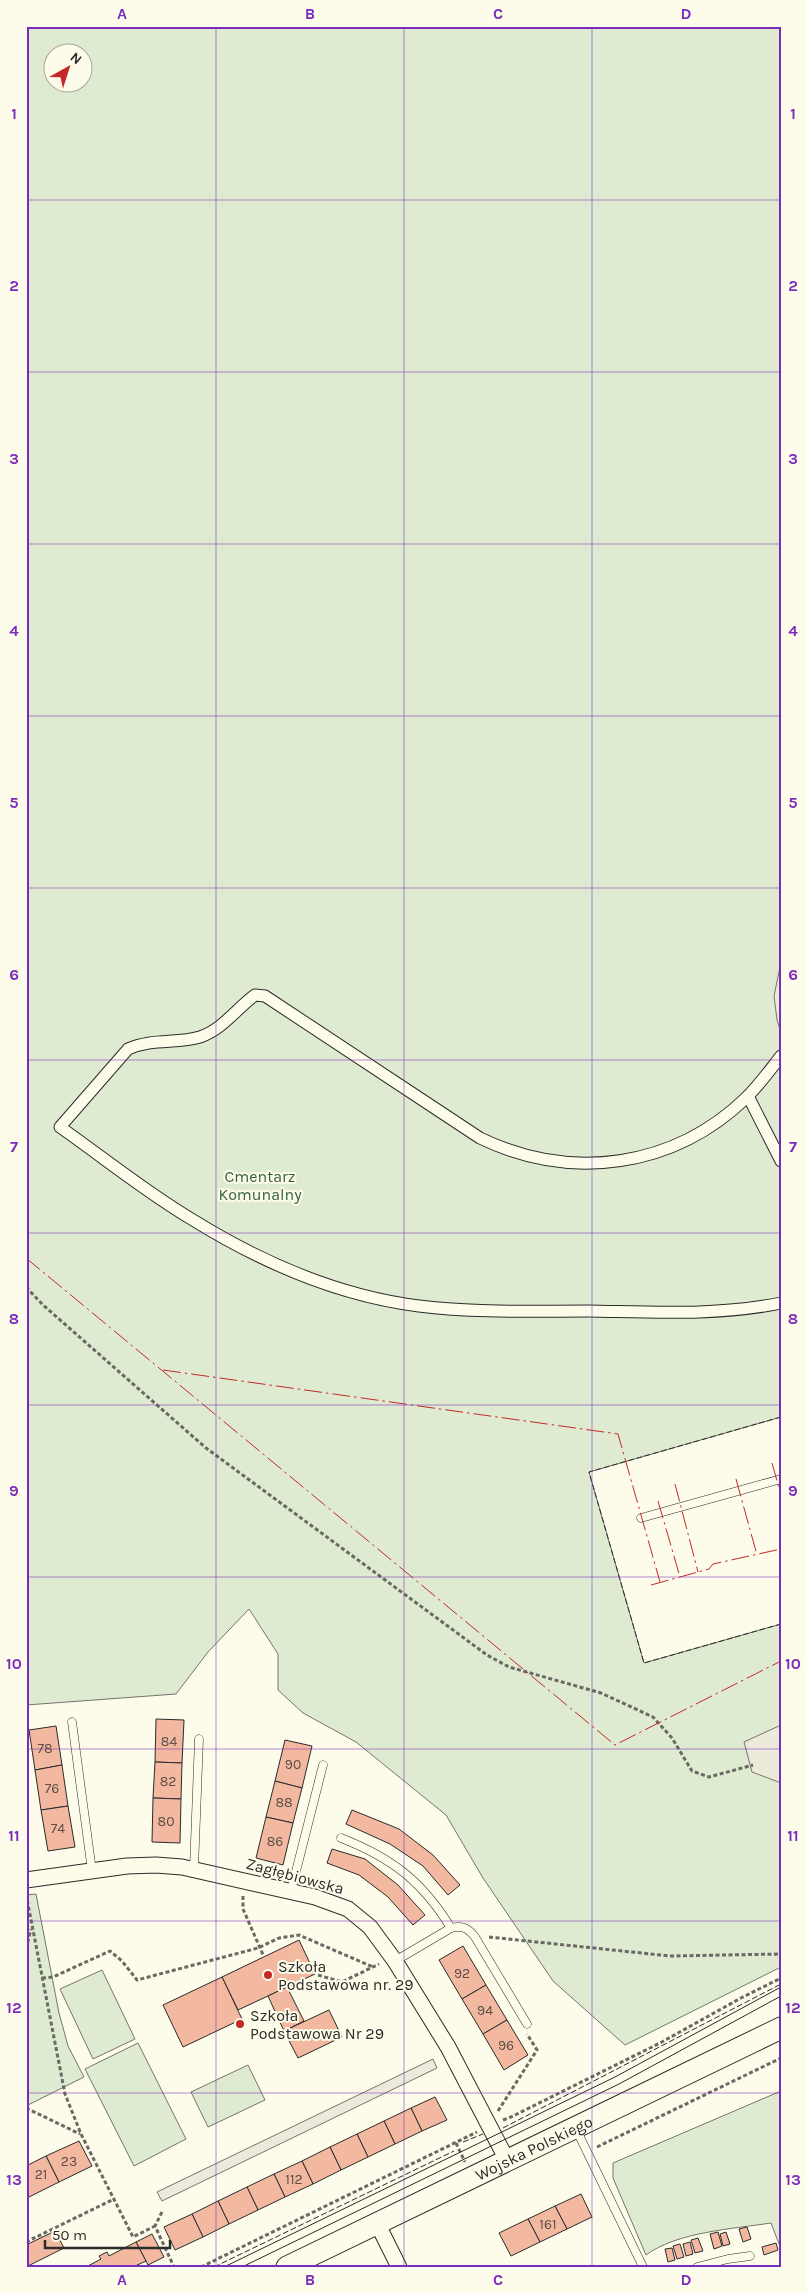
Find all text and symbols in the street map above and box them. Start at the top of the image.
text: A [117,4,127,23]
text: B [305,4,315,23]
text: C [493,4,503,23]
text: D [681,4,692,23]
north arrow [42,42,92,92]
text: N [67,49,85,68]
text: 1 [11,104,17,123]
text: 1 [790,104,796,123]
text: 2 [9,276,19,295]
text: 2 [788,276,798,295]
text: 3 [9,449,19,468]
text: 3 [788,449,798,468]
text: 4 [9,621,19,640]
text: 4 [788,621,798,640]
text: 5 [9,793,19,812]
text: 5 [788,793,798,812]
text: 6 [9,965,19,984]
text: 6 [788,965,798,984]
text: 7 [10,1137,18,1156]
text: 7 [789,1137,797,1156]
park label: Cmentarz Komunalny [218,1167,302,1204]
text: 8 [9,1309,19,1328]
text: 8 [788,1309,798,1328]
text: 9 [9,1481,19,1500]
text: 9 [788,1481,798,1500]
text: 10 [6,1654,22,1673]
text: 10 [785,1654,801,1673]
house number: 84 [161,1733,177,1750]
house number: 78 [37,1740,53,1757]
house number: 90 [285,1756,301,1773]
house number: 82 [160,1773,176,1790]
house number: 76 [45,1780,59,1797]
house number: 88 [275,1794,293,1811]
house number: 80 [158,1813,174,1830]
house number: 74 [51,1820,65,1837]
text: 11 [8,1826,20,1845]
text: 11 [787,1826,799,1845]
house number: 86 [267,1833,283,1850]
street label: Zagłębiowska [244,1854,346,1898]
place label: Szkoła Podstawowa nr. 29 [278,1957,414,1994]
house number: 92 [454,1965,470,1982]
marker: Szkoła Podstawowa nr. 29 [262,1969,274,1981]
text: 12 [6,1998,22,2017]
text: 12 [785,1998,801,2017]
house number: 94 [477,2002,493,2019]
place label: Szkoła Podstawowa Nr 29 [250,2006,384,2043]
marker: Szkoła Podstawowa Nr 29 [234,2018,246,2030]
house number: 96 [498,2037,514,2054]
street label: Wojska Polskiego [472,2111,595,2184]
house number: 23 [61,2153,77,2170]
house number: 21 [35,2166,47,2183]
text: 13 [6,2170,22,2189]
text: 13 [785,2170,801,2189]
house number: 112 [285,2171,303,2188]
house number: 161 [539,2216,557,2233]
scale bar [45,2218,170,2250]
text: 50 m [52,2226,87,2244]
text: A [117,2270,127,2289]
text: B [305,2270,315,2289]
text: C [493,2270,503,2289]
text: D [681,2270,692,2289]

